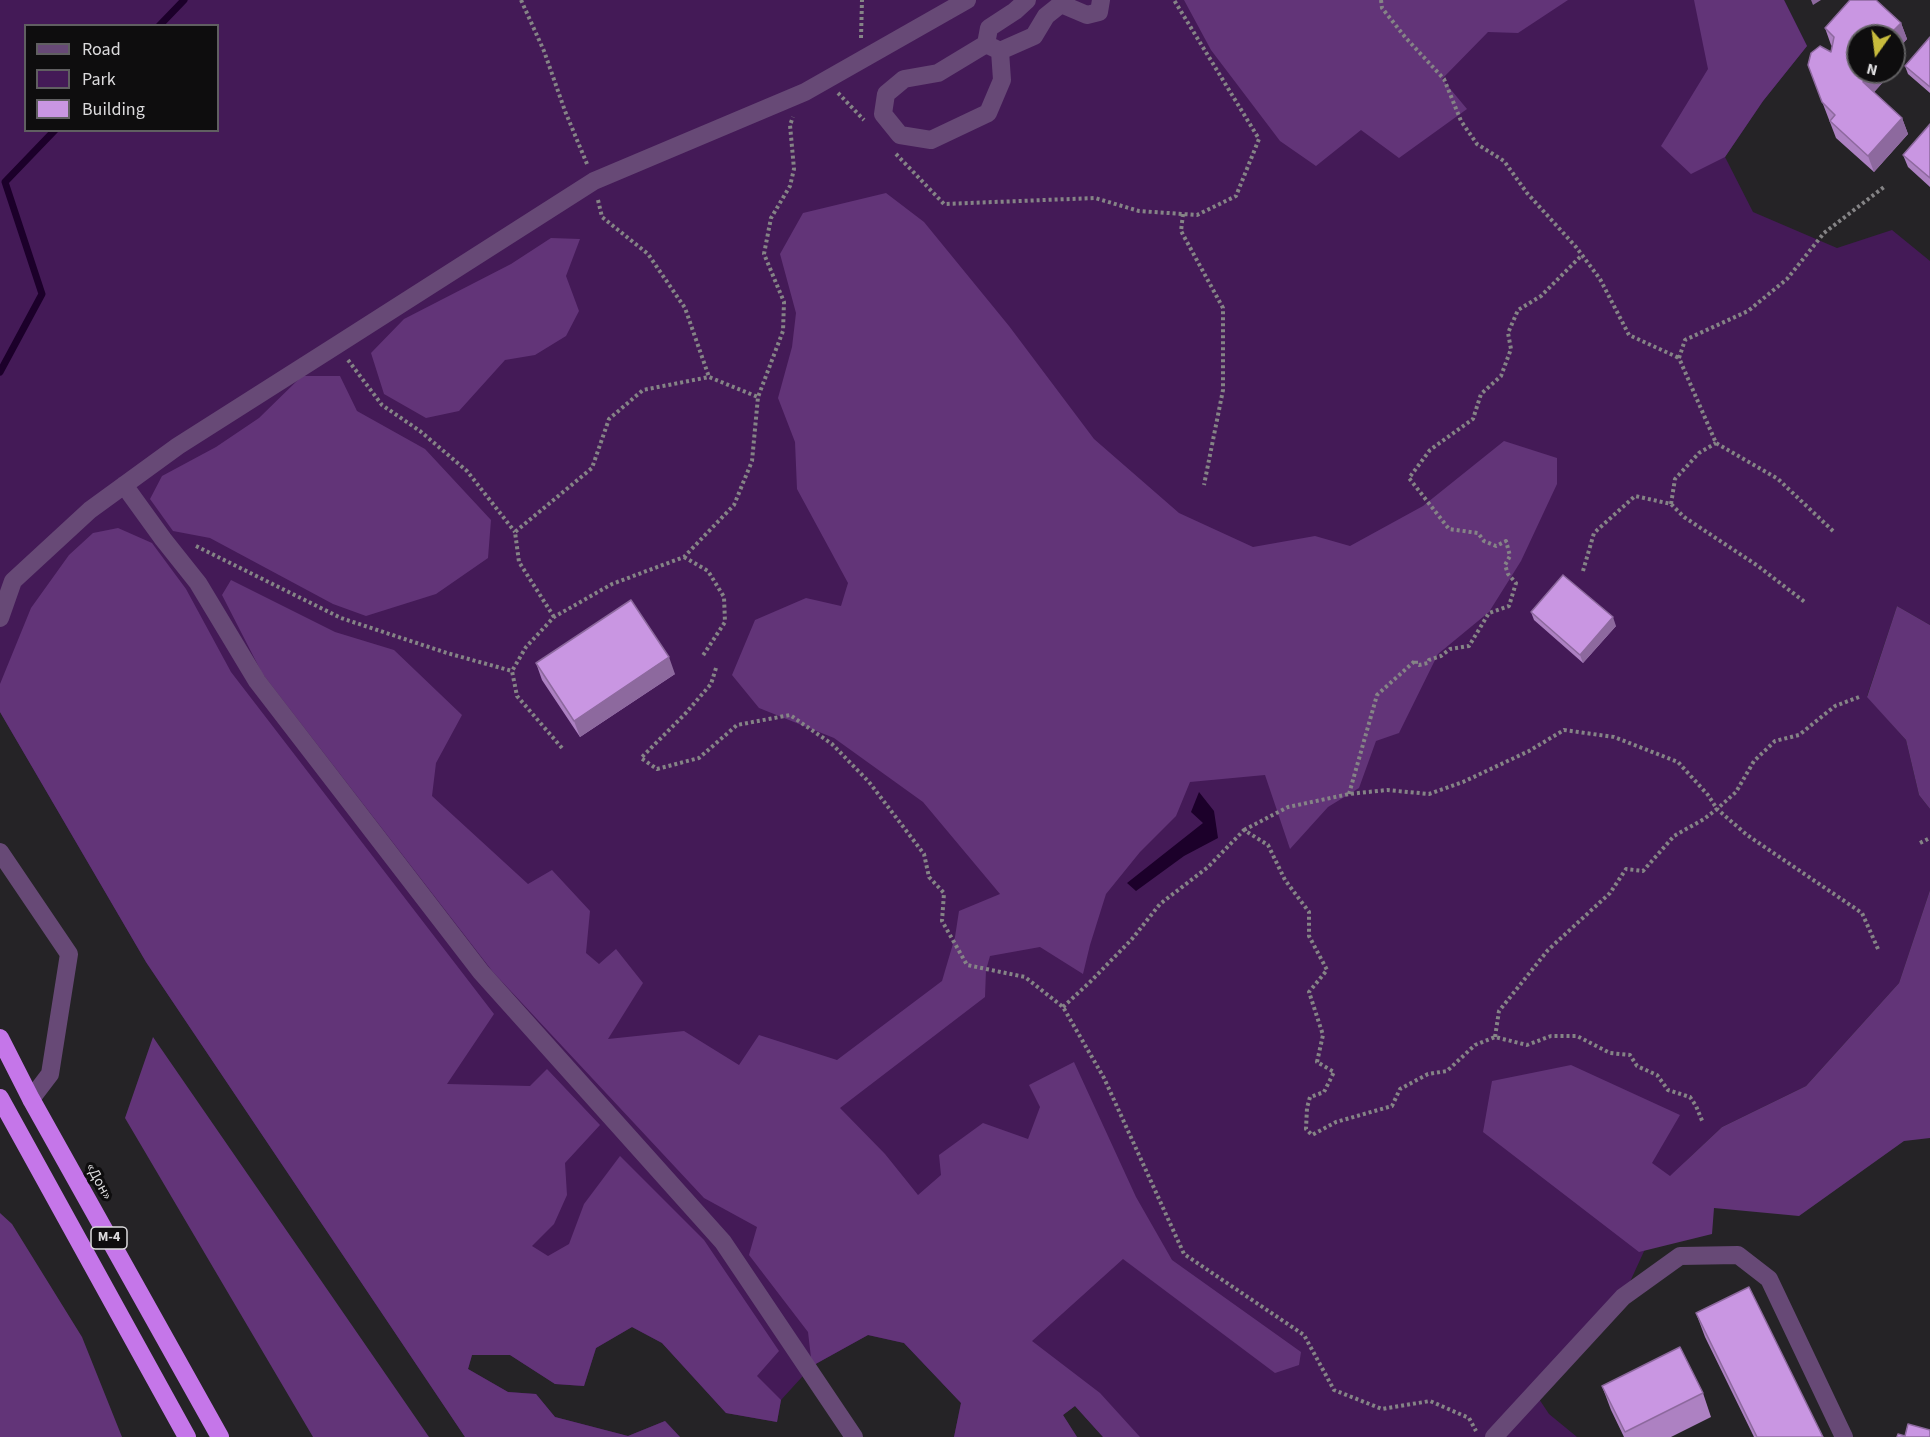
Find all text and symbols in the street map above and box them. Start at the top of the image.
legend [24,24,219,132]
north arrow [1846,24,1906,84]
text: Road [82,37,121,62]
text: N [1864,58,1880,81]
text: Park [82,67,116,92]
text: Building [82,97,145,122]
street label: «Дон» [81,1161,115,1203]
road number: М-4 [91,1227,127,1249]

